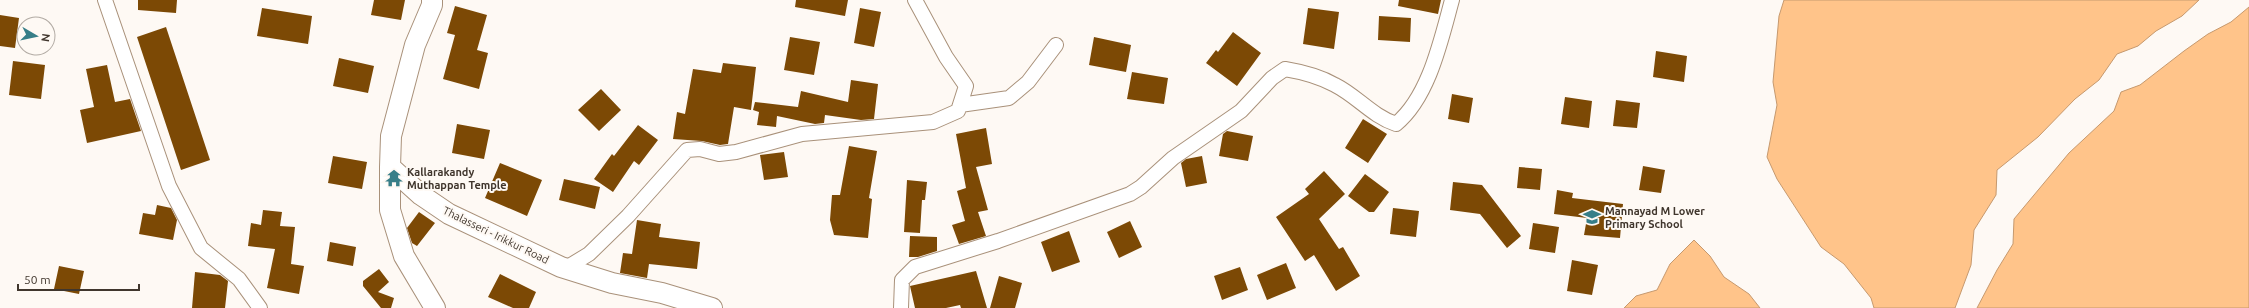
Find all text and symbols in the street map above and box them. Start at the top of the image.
north arrow [16,16,56,56]
text: N [39,33,52,43]
place label: Kallarakandy Muthappan Temple [407,166,507,191]
temple icon: Kallarakandy Muthappan Temple [384,168,404,188]
street label: Thalasseri - Irikkur Road [441,204,551,266]
place label: Mannayad M Lower Primary School [1605,205,1705,230]
school or university icon: Mannayad M Lower Primary School [1582,207,1602,227]
scale bar [18,266,139,292]
text: 50 m [24,273,51,286]

